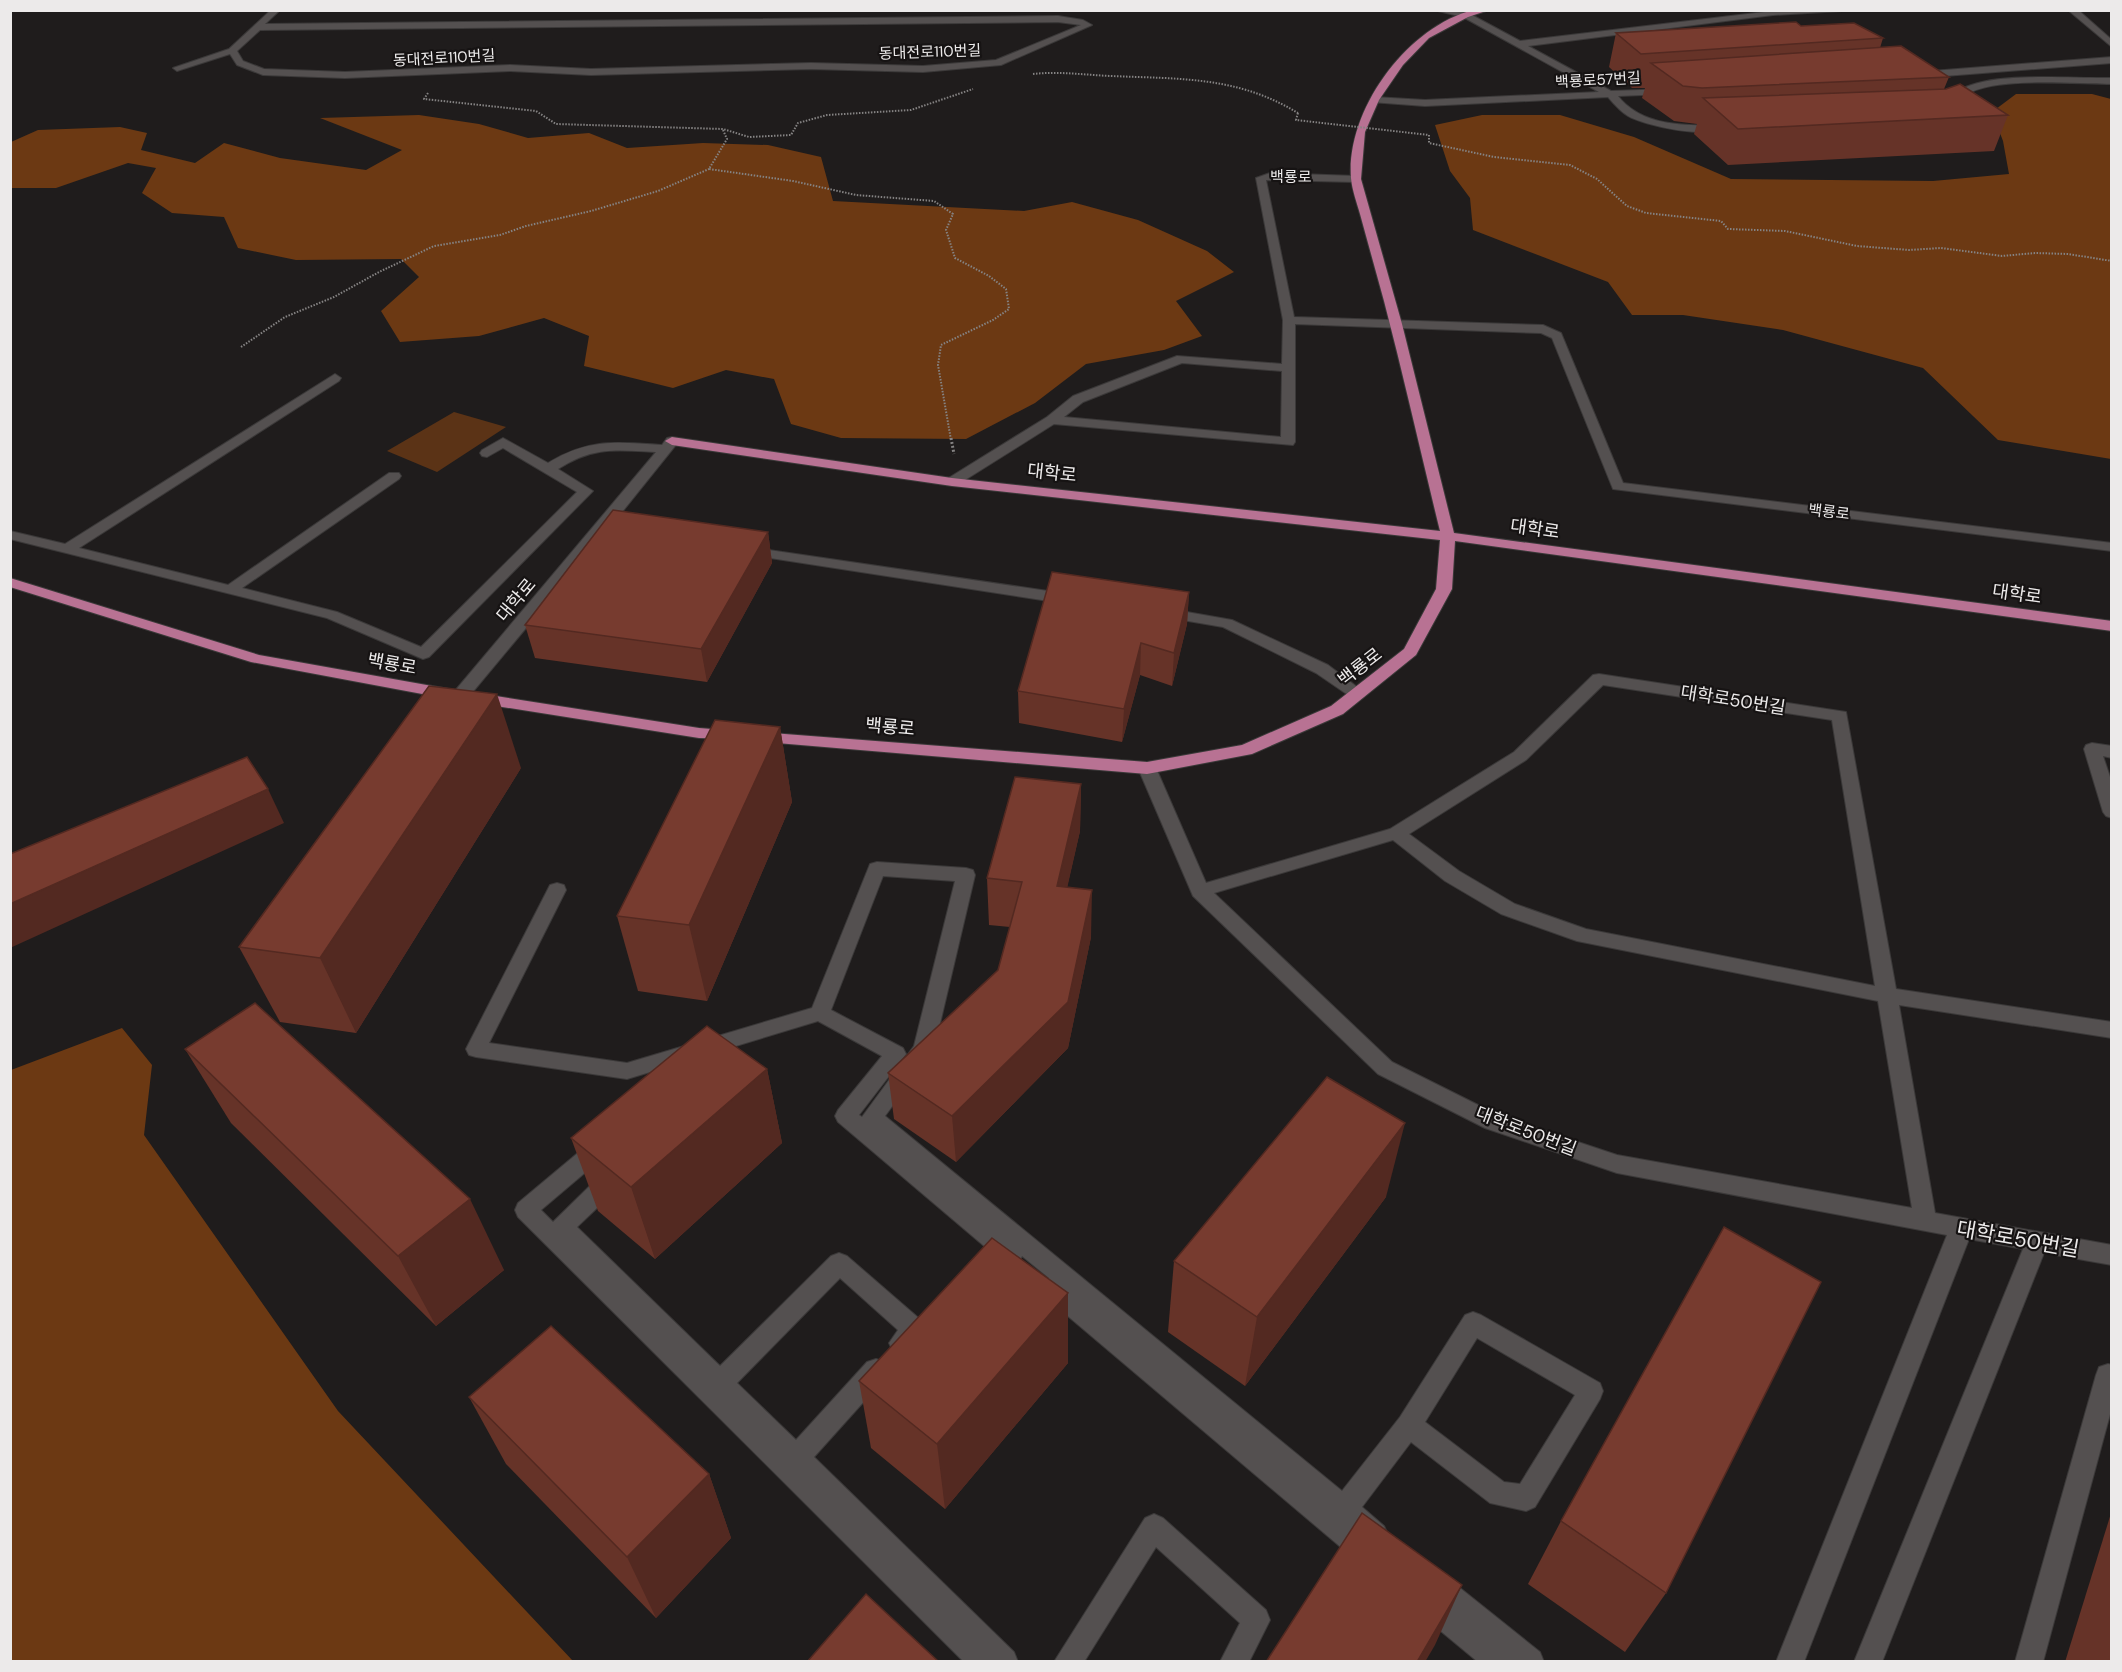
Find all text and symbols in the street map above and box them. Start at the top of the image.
street label: 동대전로110번길 [878,40,982,64]
street label: 동대전로110번길 [392,45,496,71]
street label: 백룡로57번길 [1555,68,1641,92]
street label: 백룡로 [1270,167,1312,187]
street label: 대학로 [1026,458,1078,488]
street label: 백룡로 [1807,500,1851,524]
street label: 대학로 [1509,514,1561,544]
street label: 대학로 [491,573,541,627]
street label: 대학로 [1991,579,2043,609]
street label: 백룡로 [1333,642,1387,692]
street label: 백룡로 [365,648,419,680]
street label: 대학로50번길 [1679,680,1787,720]
street label: 백룡로 [864,713,916,741]
street label: 대학로50번길 [1472,1101,1580,1161]
street label: 대학로50번길 [1955,1214,2081,1264]

